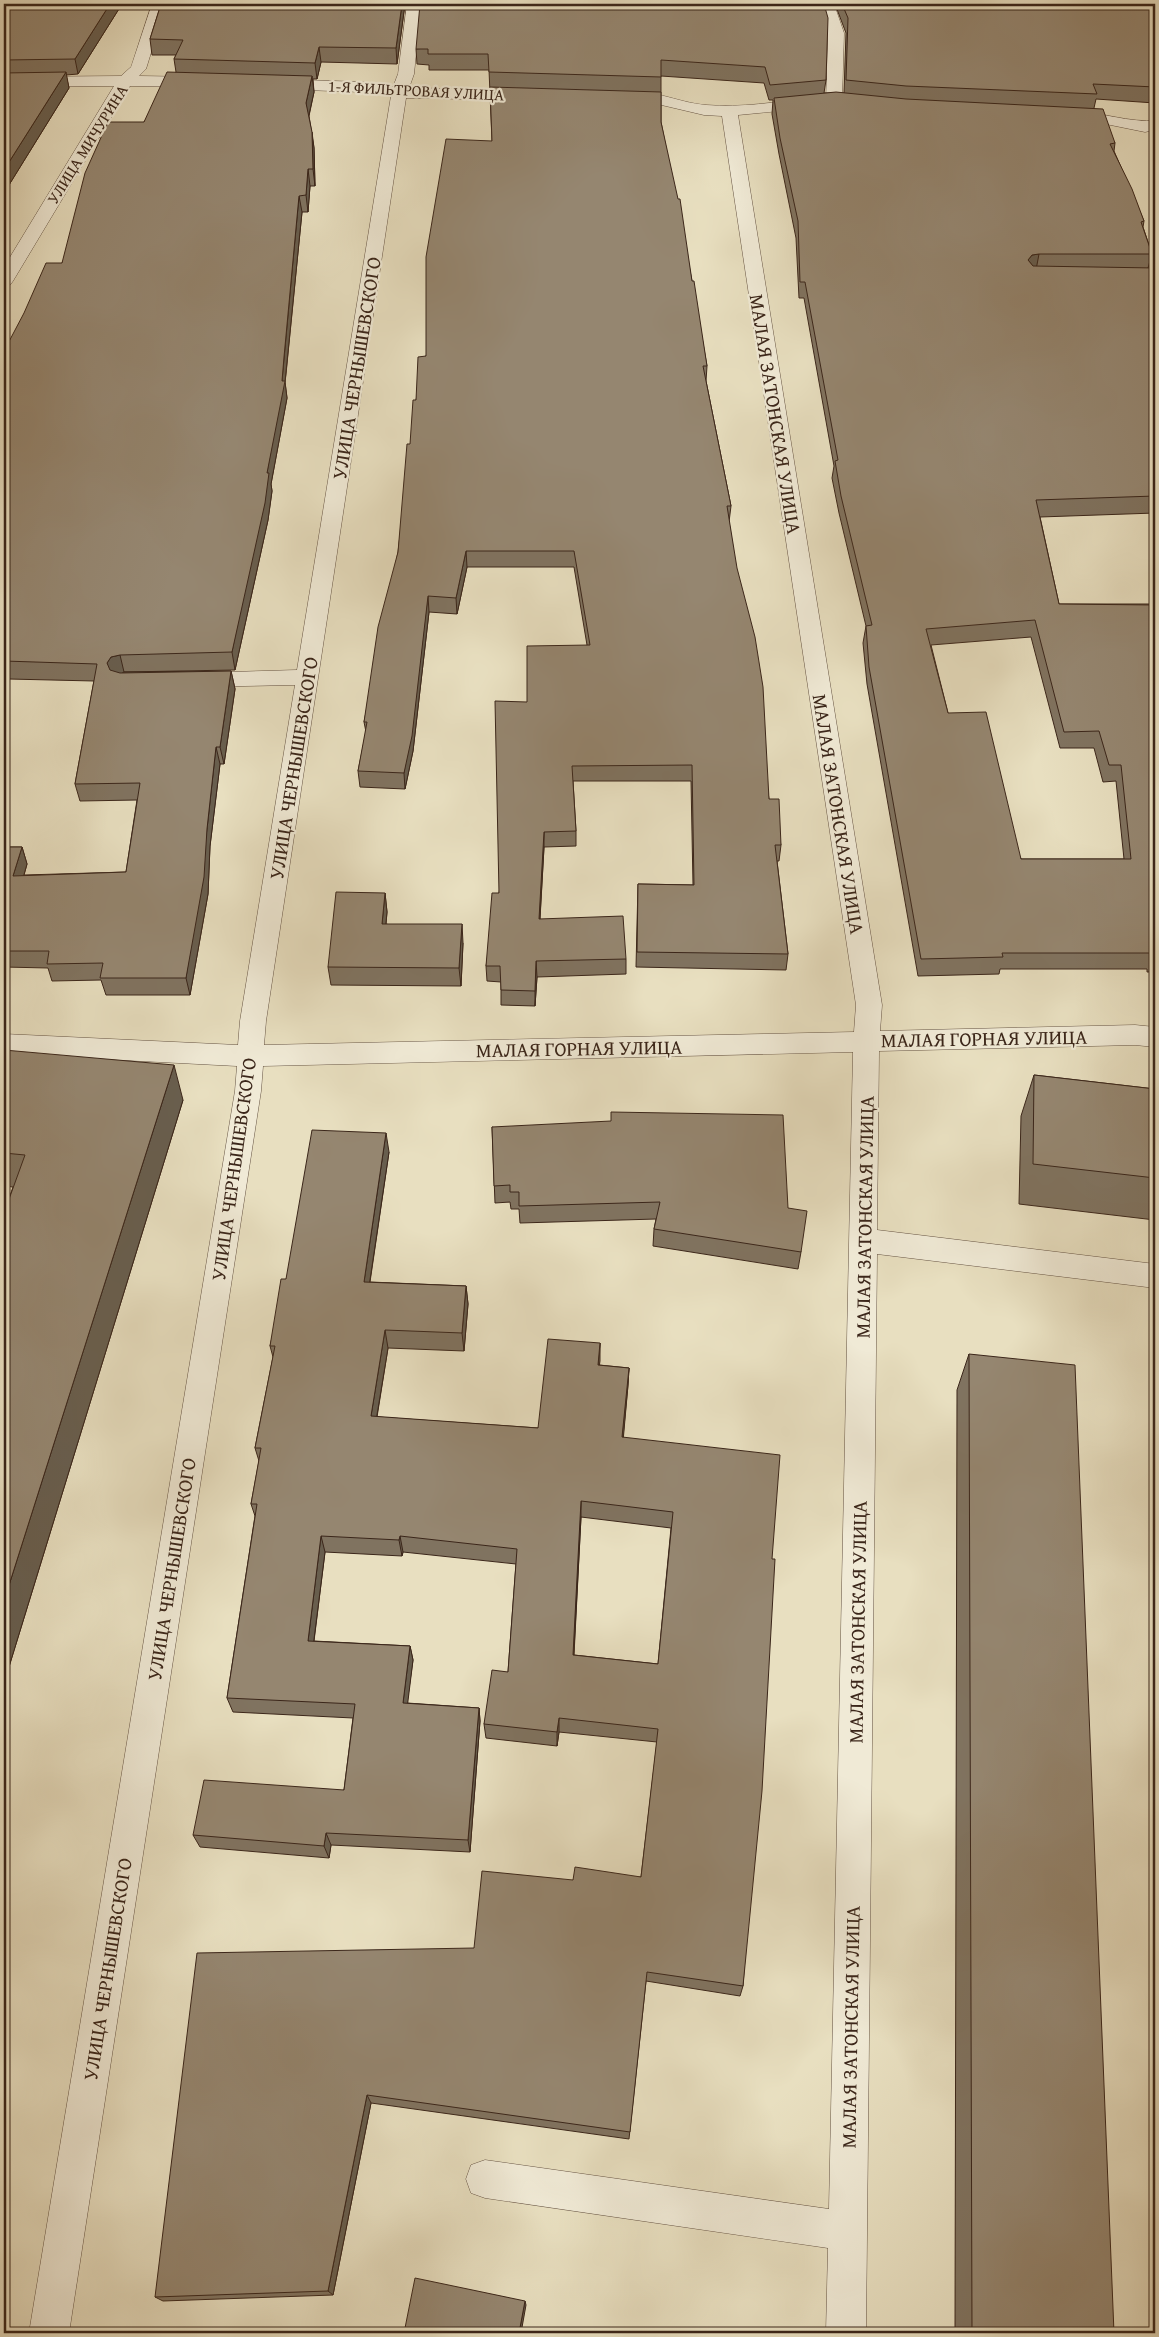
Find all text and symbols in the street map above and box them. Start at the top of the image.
street label: 1-Я ФИЛЬТРОВАЯ УЛИЦА [327,73,505,107]
street label: УЛИЦА МИЧУРИНА [41,79,134,208]
street label: УЛИЦА ЧЕРНЫШЕВСКОГО [324,255,388,481]
street label: МАЛАЯ ЗАТОНСКАЯ УЛИЦА [743,292,809,536]
street label: УЛИЦА ЧЕРНЫШЕВСКОГО [261,655,325,881]
street label: МАЛАЯ ЗАТОНСКАЯ УЛИЦА [806,692,872,936]
street label: МАЛАЯ ГОРНАЯ УЛИЦА [881,1022,1087,1054]
street label: МАЛАЯ ГОРНАЯ УЛИЦА [476,1032,682,1064]
street label: УЛИЦА ЧЕРНЫШЕВСКОГО [203,1056,263,1282]
street label: МАЛАЯ ЗАТОНСКАЯ УЛИЦА [847,1095,881,1339]
street label: УЛИЦА ЧЕРНЫШЕВСКОГО [139,1456,203,1682]
street label: МАЛАЯ ЗАТОНСКАЯ УЛИЦА [840,1500,874,1744]
street label: УЛИЦА ЧЕРНЫШЕВСКОГО [75,1856,139,2082]
street label: МАЛАЯ ЗАТОНСКАЯ УЛИЦА [833,1905,867,2149]

